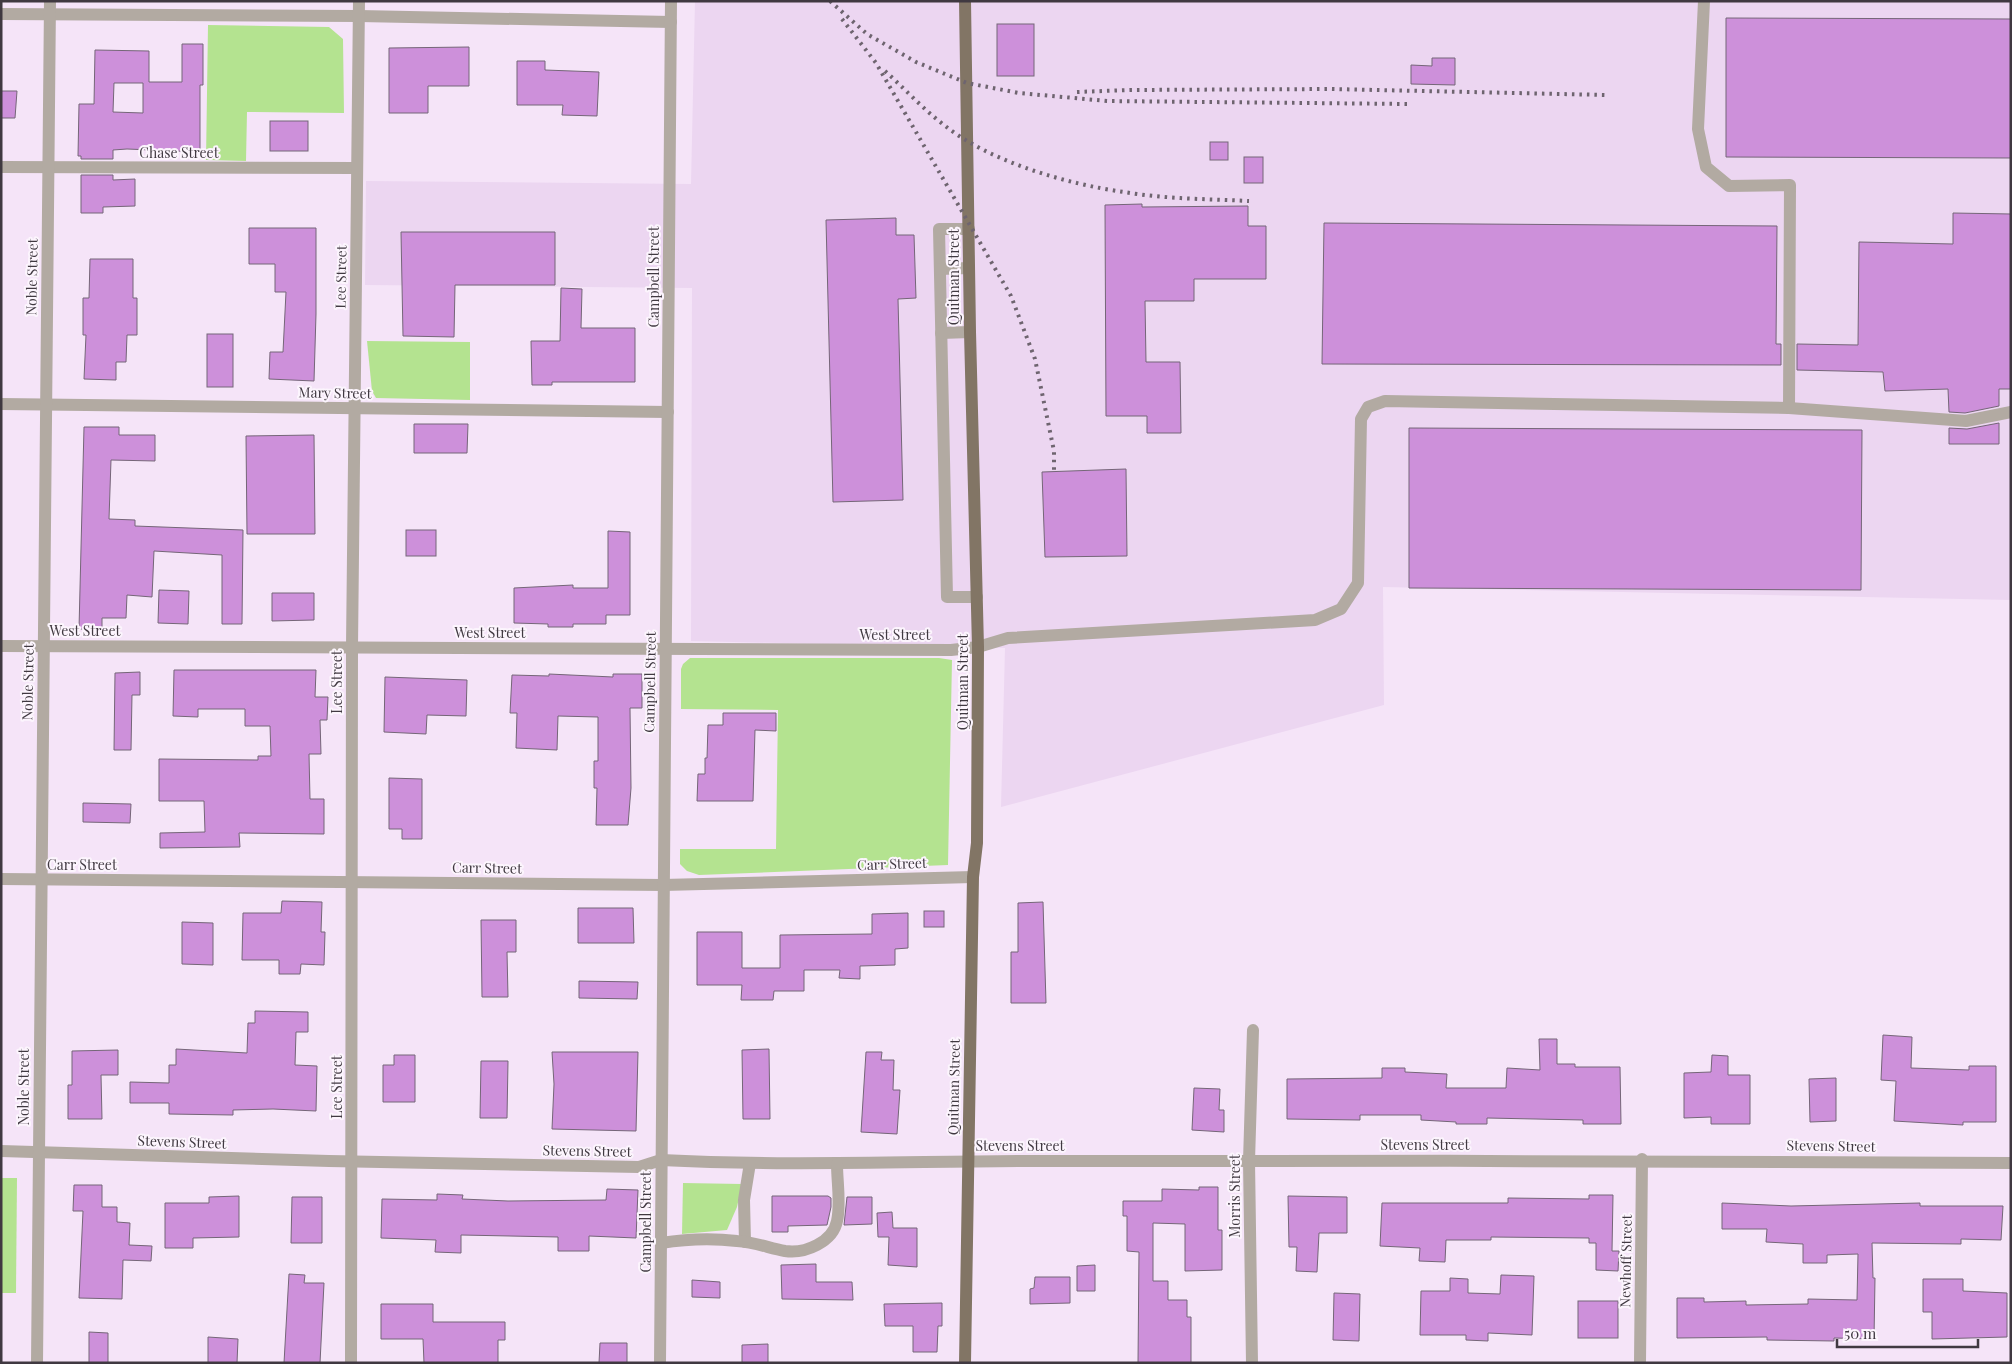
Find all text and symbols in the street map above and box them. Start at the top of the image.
street label: Chase Street [139,143,220,162]
street label: Campbell Street [644,225,663,328]
street label: Quitman Street [944,228,963,325]
street label: Noble Street [21,237,42,316]
street label: Lee Street [330,244,351,309]
street label: Mary Street [298,382,373,403]
street label: West Street [49,621,121,640]
street label: West Street [454,623,526,642]
street label: West Street [859,625,931,644]
street label: Campbell Street [639,630,660,733]
street label: Quitman Street [953,633,972,730]
street label: Noble Street [17,642,38,721]
street label: Lee Street [327,649,346,714]
street label: Carr Street [857,853,928,874]
street label: Carr Street [47,855,118,874]
street label: Carr Street [452,857,523,878]
street label: Quitman Street [943,1038,964,1135]
street label: Noble Street [14,1047,33,1126]
street label: Lee Street [327,1054,346,1119]
street label: Stevens Street [137,1130,228,1153]
street label: Stevens Street [1380,1135,1471,1154]
street label: Stevens Street [1786,1135,1877,1156]
street label: Stevens Street [975,1136,1066,1155]
street label: Stevens Street [542,1140,633,1161]
street label: Morris Street [1225,1153,1244,1238]
street label: Campbell Street [636,1170,655,1273]
street label: Newhoff Street [1615,1213,1636,1308]
scale bar [1837,1316,1978,1348]
text: 50 m [1844,1323,1877,1343]

